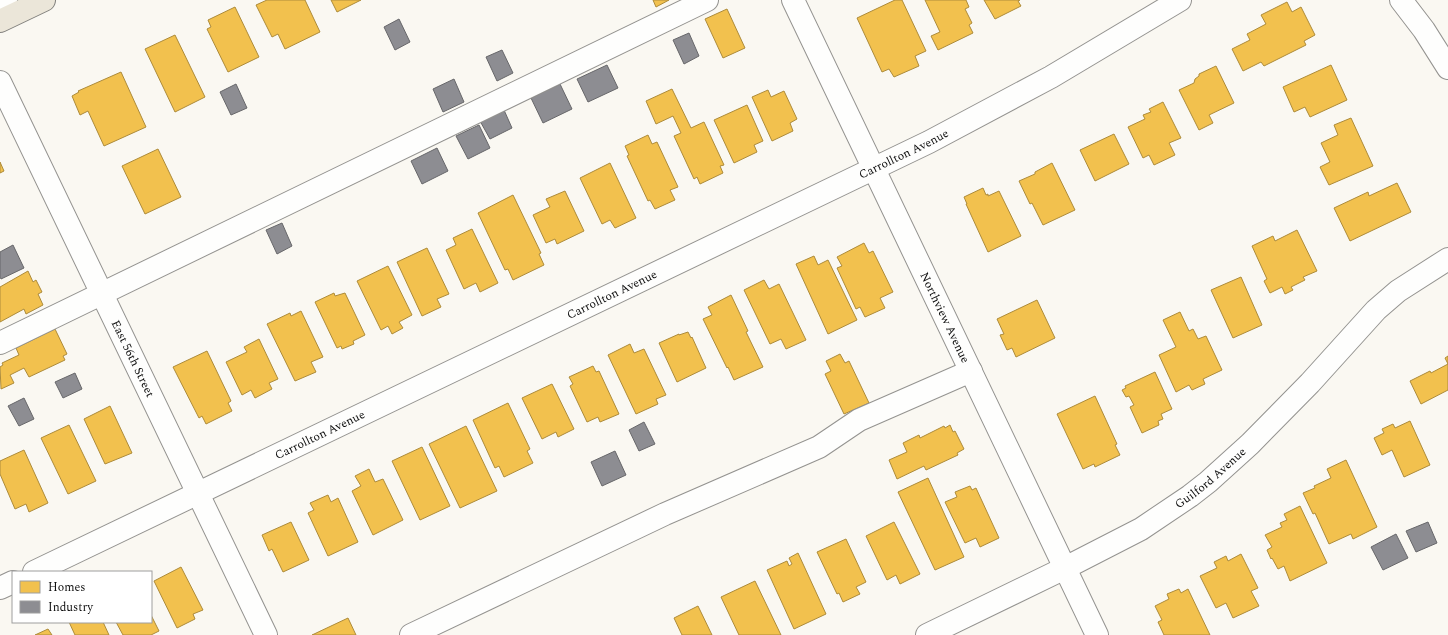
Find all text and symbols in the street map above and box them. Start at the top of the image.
street label: Carrollton Avenue [856,124,952,184]
street label: Carrollton Avenue [564,265,660,325]
street label: Northview Avenue [915,269,975,367]
street label: East 56th Street [106,317,159,401]
street label: Carrollton Avenue [272,405,368,465]
street label: Guilford Avenue [1171,443,1251,514]
legend [12,571,152,623]
text: Homes [48,578,86,597]
text: Industry [48,598,94,617]

